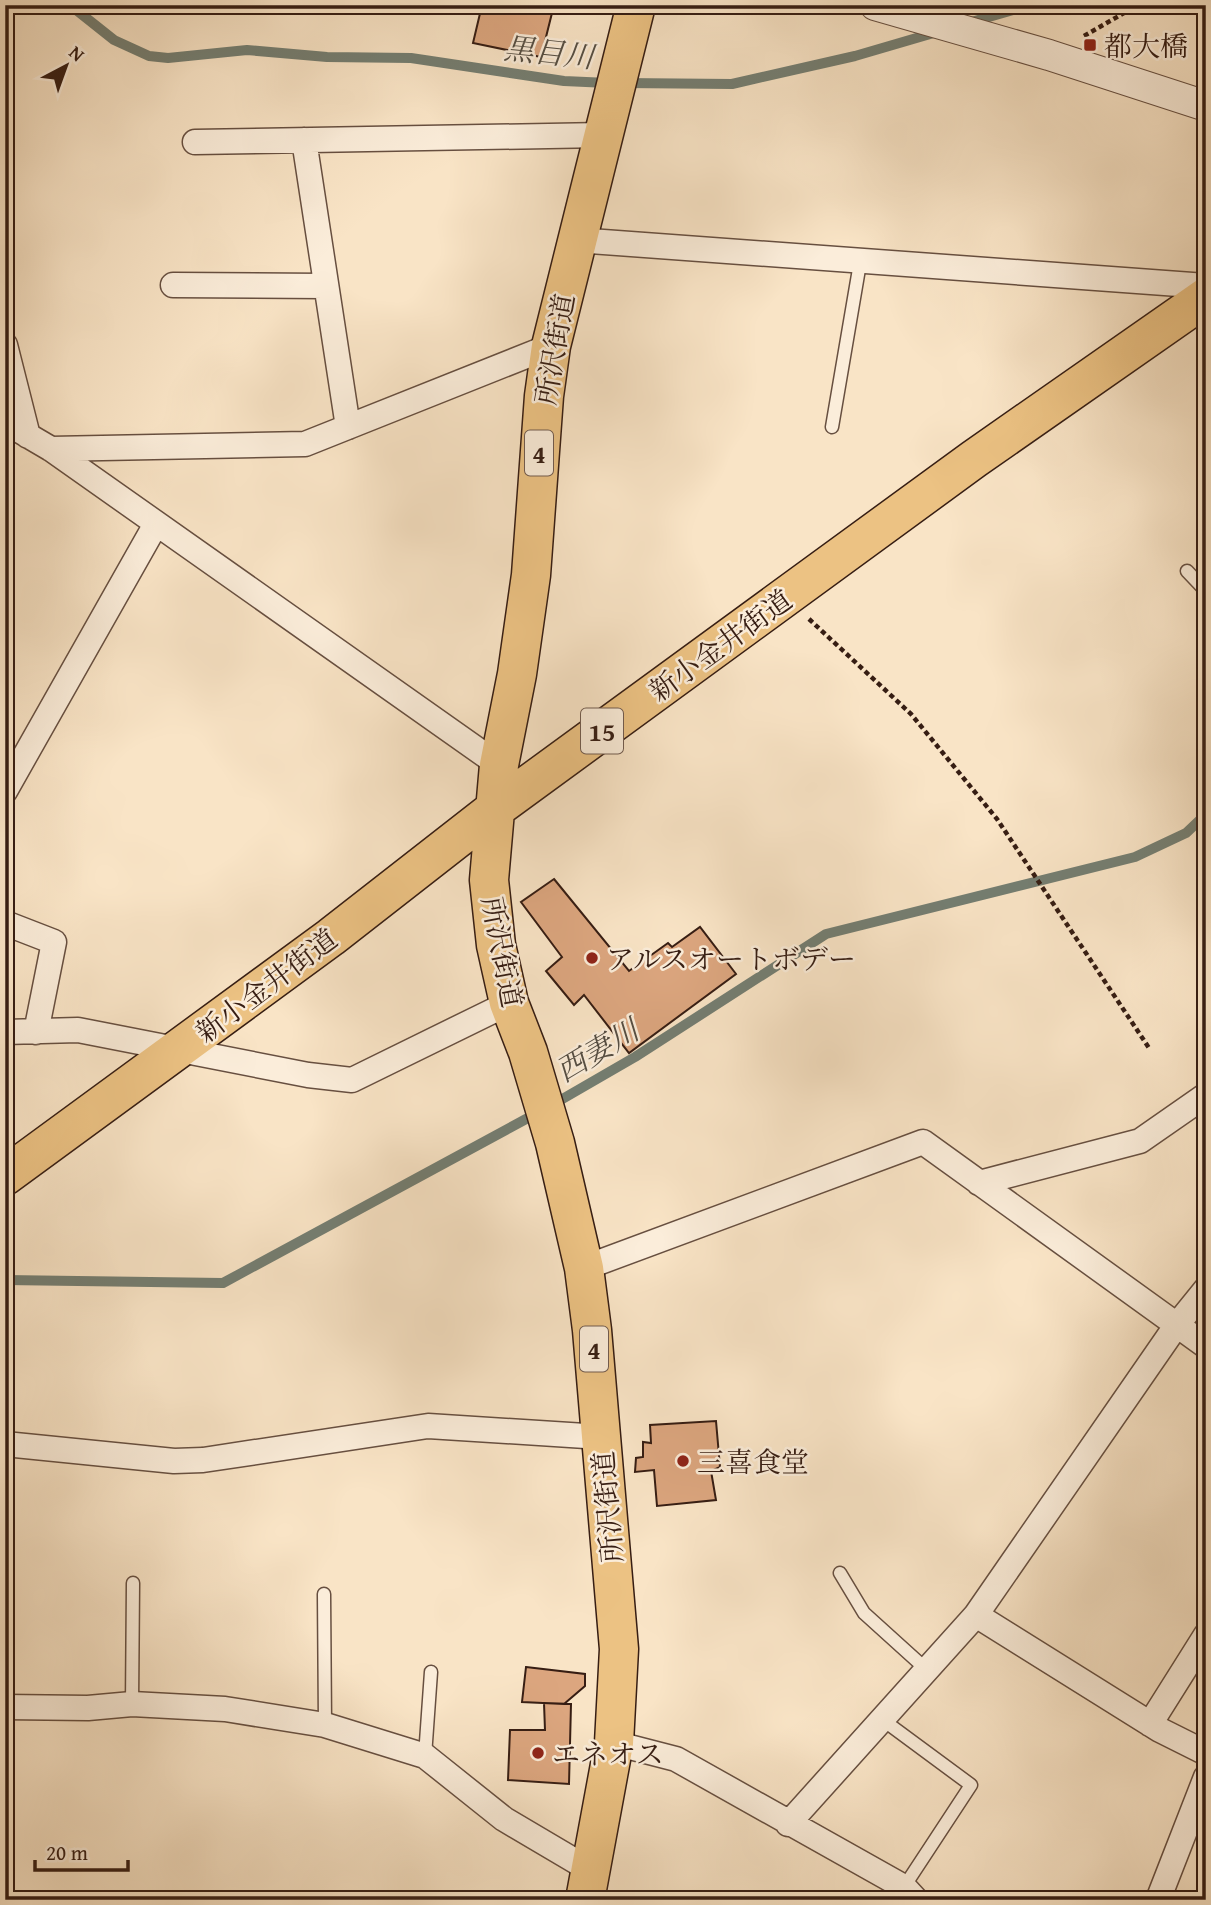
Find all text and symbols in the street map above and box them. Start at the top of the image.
water label: 黒目川 [502,25,599,79]
place label: 都大橋 [1104,25,1188,66]
north arrow [32,32,102,102]
marker: 都大橋 [1082,37,1098,53]
text: N [63,38,91,68]
street label: 所沢街道 [524,290,584,408]
road number: 4 [525,430,553,475]
street label: 新小金井街道 [640,579,800,711]
road number: 15 [581,708,623,754]
street label: 所沢街道 [472,893,534,1011]
street label: 新小金井街道 [187,918,345,1052]
place label: アルスオートボデー [606,938,856,979]
marker: アルスオートボデー [584,950,600,966]
water label: 西妻川 [547,1006,649,1092]
road number: 4 [580,1326,608,1372]
place label: 三喜食堂 [697,1441,809,1482]
street label: 所沢街道 [582,1449,632,1565]
marker: 三喜食堂 [675,1453,691,1469]
place label: エネオス [552,1733,664,1774]
marker: エネオス [530,1745,546,1761]
scale bar [35,1828,128,1872]
text: 20 m [46,1837,88,1868]

